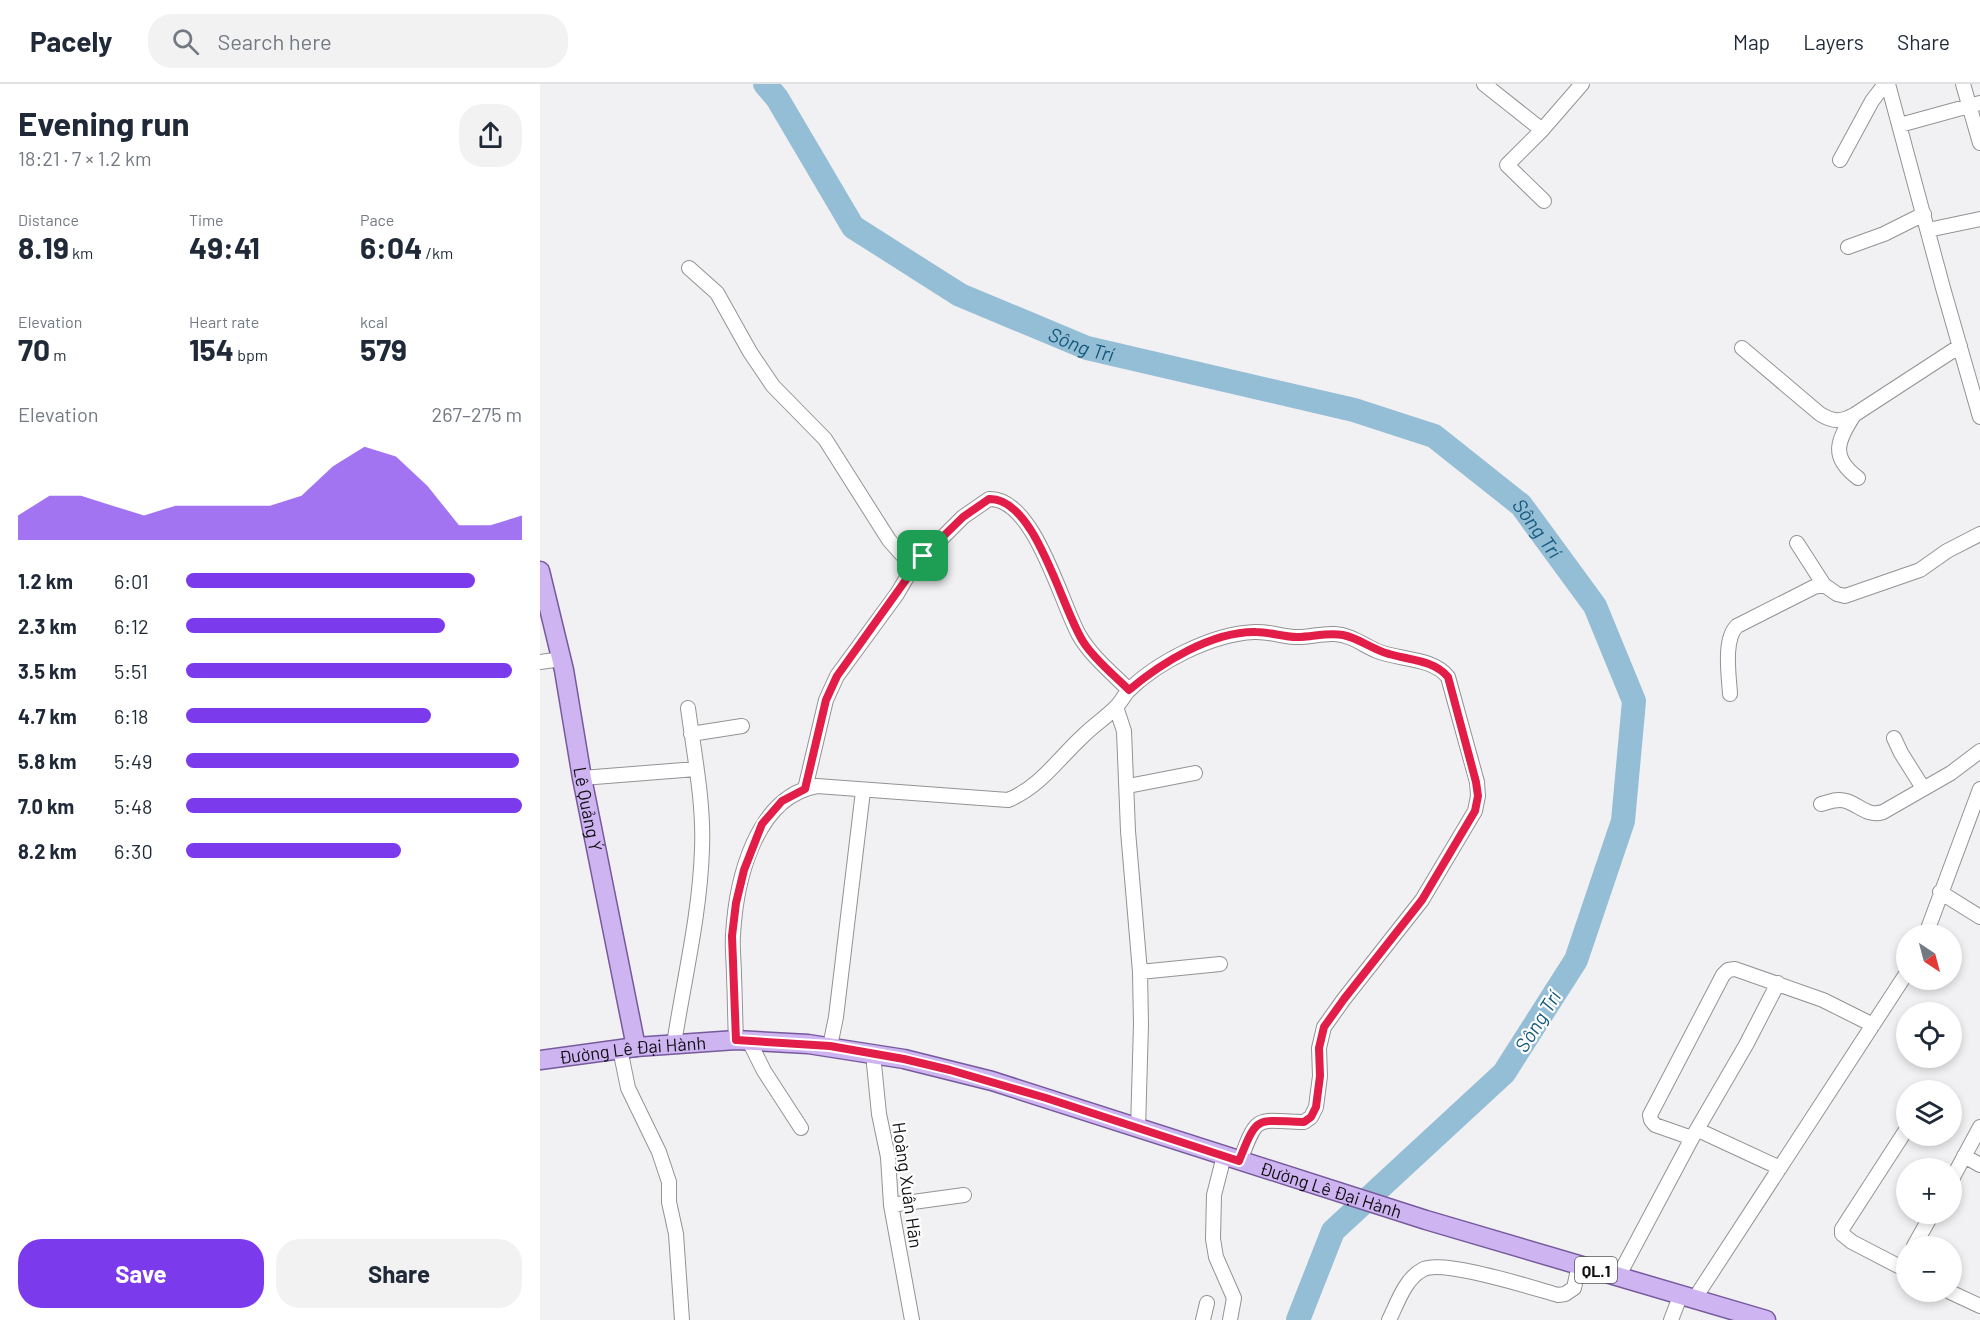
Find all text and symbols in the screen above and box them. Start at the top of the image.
search box [148,14,568,68]
text: Pacely [30,24,112,58]
icon: search [169,25,202,58]
text: Search here [217,28,332,54]
text: Map [1733,29,1770,54]
text: Layers [1803,29,1864,54]
text: Share [1897,29,1950,54]
text: Evening run [18,103,190,143]
button: share [459,104,522,167]
text: 18:21 · 7 × 1.2 km [18,146,152,170]
text: Distance [18,210,79,229]
text: Time [189,210,224,229]
text: Pace [360,210,394,229]
text: 8.19 [18,229,69,265]
text: 49:41 [189,229,260,265]
text: 6:04 [360,229,422,265]
text: km [69,243,93,262]
text: /km [422,243,453,262]
text: Elevation [18,312,82,331]
text: Heart rate [189,312,259,331]
text: kcal [360,312,388,331]
water label: Sông Trí [1045,321,1118,366]
text: 70 [18,331,50,367]
text: 154 [189,331,234,367]
text: 579 [360,331,407,367]
text: m [50,345,66,364]
text: bpm [234,345,268,364]
text: Elevation [18,402,99,426]
text: 267–275 m [432,402,522,426]
water label: Sông Trí [1508,493,1568,564]
pin [897,530,948,581]
icon: arrive [906,539,939,572]
text: 1.2 km [18,569,73,593]
text: 6:01 [114,569,149,593]
text: 2.3 km [18,614,77,638]
text: 6:12 [114,614,149,638]
text: 3.5 km [18,659,76,683]
text: 5:51 [114,659,148,683]
text: 4.7 km [18,704,77,728]
text: 6:18 [114,704,149,728]
text: 5.8 km [18,749,76,773]
text: 5:49 [114,749,153,773]
street label: Lê Quảng Ý [569,765,607,853]
text: 7.0 km [18,794,74,818]
text: 5:48 [114,794,153,818]
text: 8.2 km [18,839,77,863]
text: 6:30 [114,839,153,863]
north arrow [1896,924,1962,990]
map controls [1896,924,1962,1302]
water label: Sông Trí [1509,984,1566,1056]
button: locate [1896,1002,1962,1068]
street label: Đường Lê Đại Hành [557,1031,707,1068]
button: layers [1896,1080,1962,1146]
street label: Hoàng Xuân Hãn [888,1121,928,1249]
street label: Đường Lê Đại Hành [1257,1157,1405,1223]
button: + [1896,1158,1962,1224]
button: − [1896,1236,1962,1302]
button: Save [18,1239,264,1308]
button: Share [276,1239,522,1308]
road number: QL.1 [1575,1257,1617,1283]

